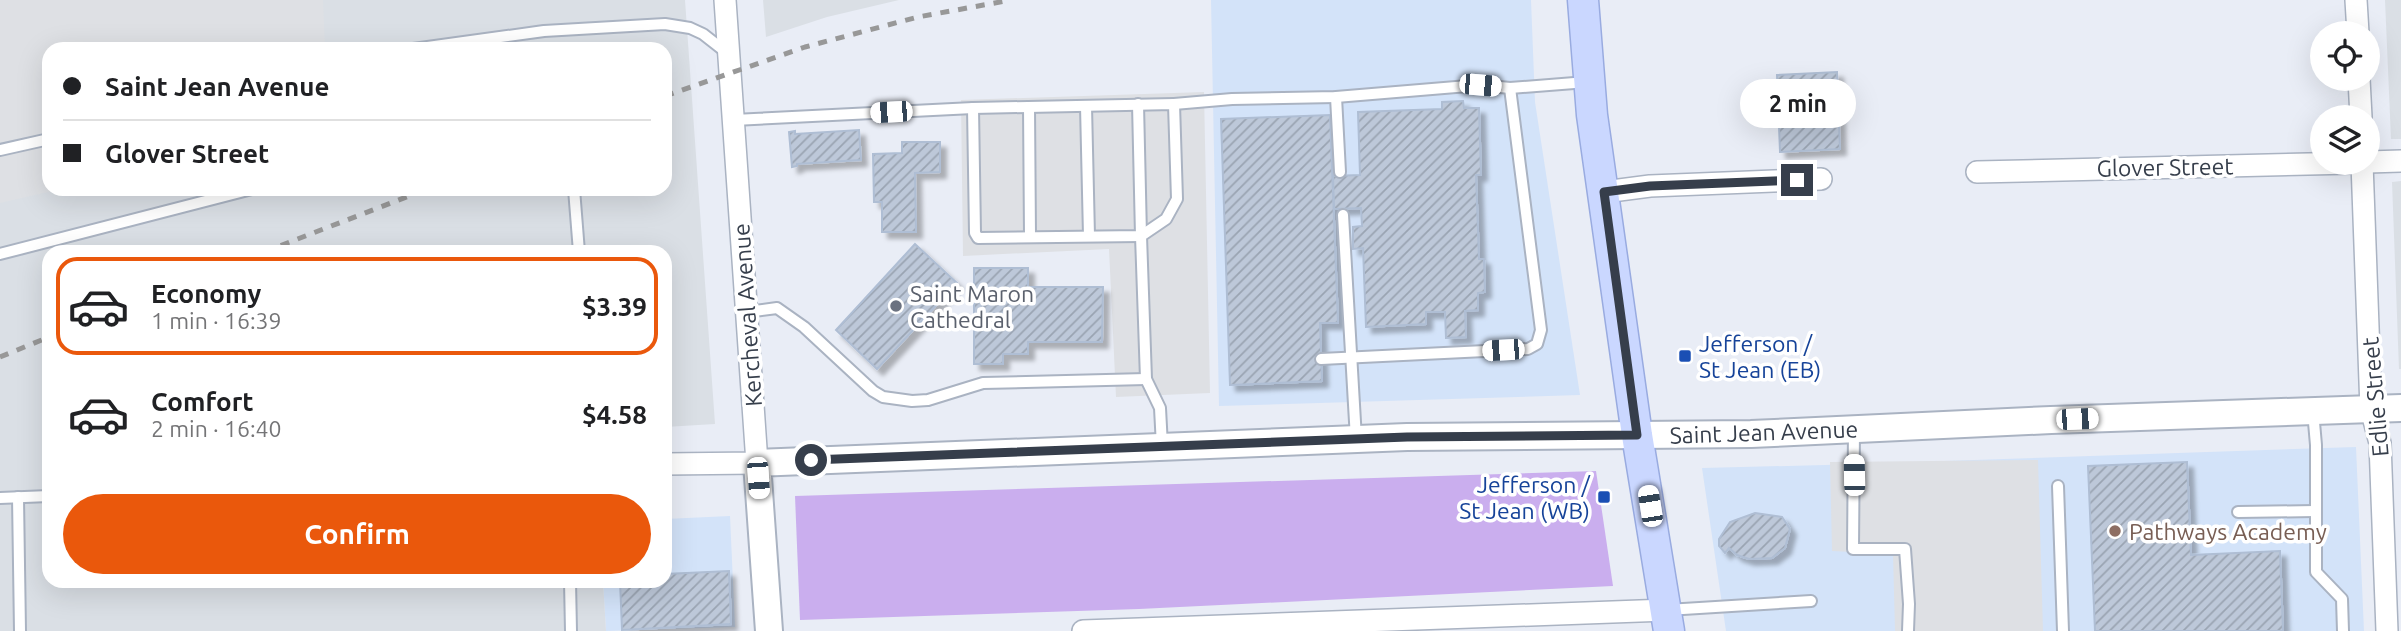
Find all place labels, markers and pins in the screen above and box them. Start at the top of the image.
place label: Saint Maron Cathedral [910,281,1034,332]
marker: Saint Maron Cathedral [888,298,904,314]
place label: Jefferson / St Jean (EB) [1699,331,1821,383]
marker: Jefferson / St Jean (EB) [1677,348,1693,364]
place label: Jefferson / St Jean (WB) [1459,472,1591,524]
marker: Jefferson / St Jean (WB) [1596,489,1612,505]
place label: Pathways Academy [2129,519,2327,544]
marker: Pathways Academy [2107,523,2123,539]

